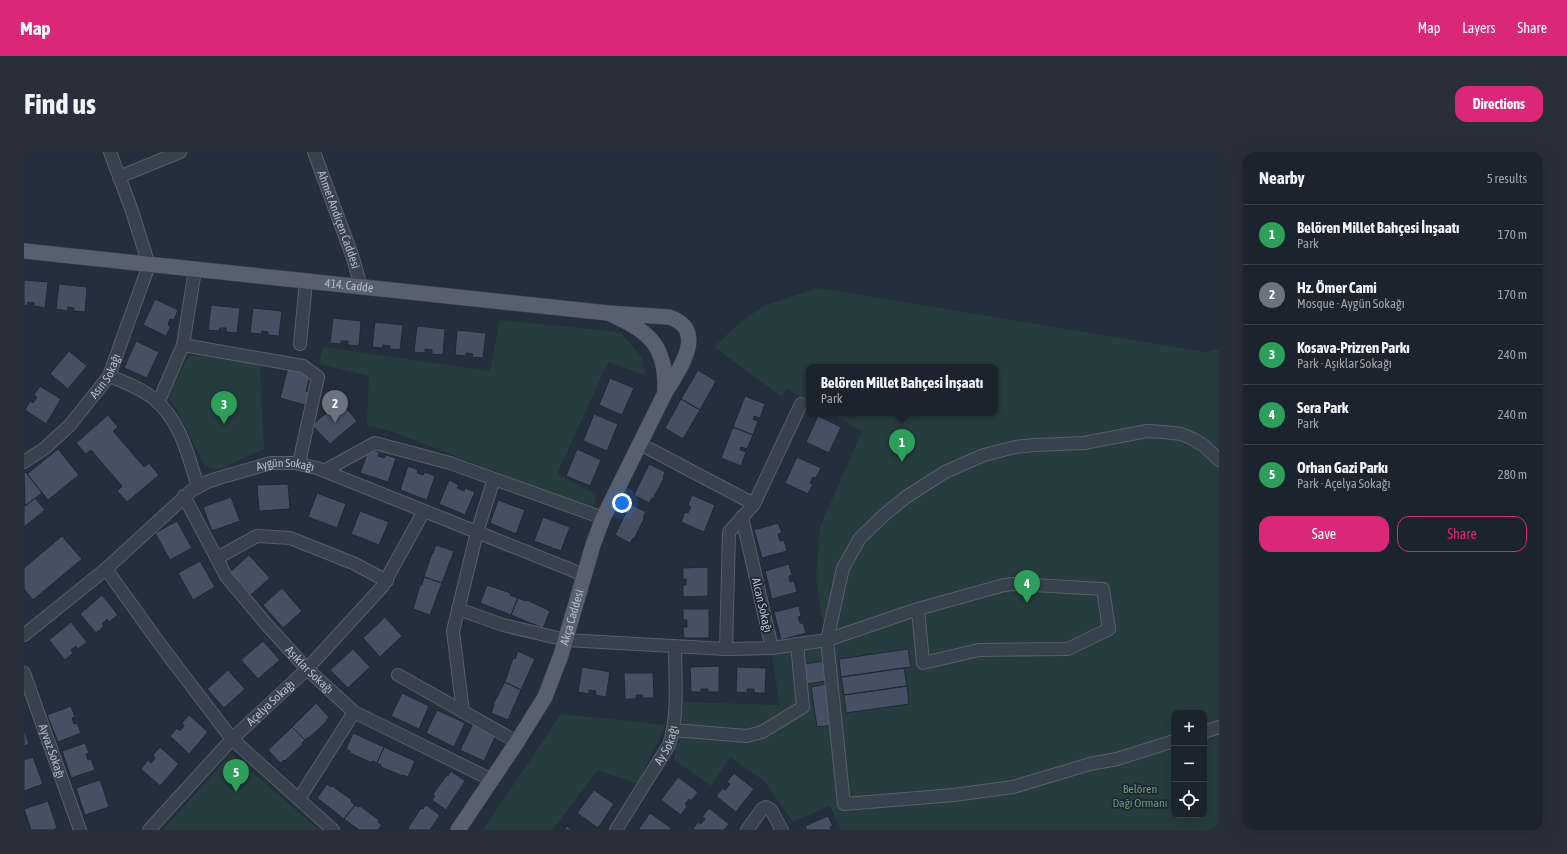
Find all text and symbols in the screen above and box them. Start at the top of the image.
text: Map [20,17,51,39]
text: Map [1418,20,1440,36]
text: Layers [1462,20,1495,36]
text: Share [1517,20,1547,36]
button: Directions [1455,86,1543,122]
text: Find us [24,88,96,120]
text: Nearby [1259,168,1305,188]
street label: Ahmet Andiçen Caddesi [314,169,363,270]
text: 5 results [1487,171,1527,186]
text: Belören Millet Bahçesi İnşaatı [1297,219,1459,236]
text: 1 [1269,227,1275,242]
text: 170 m [1498,227,1527,242]
text: Park [1297,236,1319,251]
street label: 414. Cadde [324,276,374,295]
text: Hz. Ömer Cami [1297,279,1377,296]
text: 2 [1269,287,1275,302]
text: 170 m [1498,287,1527,302]
text: Mosque · Aygün Sokağı [1297,296,1405,311]
text: Kosava-Prizren Parkı [1297,339,1410,356]
text: 3 [1269,347,1275,362]
text: 240 m [1498,347,1527,362]
street label: Asın Sokağı [87,352,123,401]
text: Park · Aşıklar Sokağı [1297,356,1392,371]
popup [806,364,998,416]
text: Belören Millet Bahçesi İnşaatı [821,374,983,391]
pin: 2 [322,390,348,423]
pin: 3 [211,391,237,424]
text: Park [821,391,842,406]
text: Sera Park [1297,399,1348,416]
text: 4 [1269,407,1275,422]
text: 240 m [1498,407,1527,422]
text: Park [1297,416,1319,431]
pin: 1 [889,429,915,462]
street label: Aygün Sokağı [255,456,316,474]
text: Orhan Gazi Parkı [1297,459,1388,476]
text: 5 [1269,467,1275,482]
text: 280 m [1498,467,1527,482]
text: Park · Açelya Sokağı [1297,476,1390,491]
your location [612,493,632,513]
button: Save [1259,516,1389,552]
button: Share [1397,516,1527,552]
pin: 4 [1014,570,1040,603]
street label: Alcan Sokağı [749,576,775,634]
street label: Akça Caddesi [557,588,587,647]
street label: Aşıklar Sokağı [283,643,336,697]
street label: Açelya Sokağı [244,677,297,729]
map controls [1171,710,1207,818]
button: + [1171,710,1207,746]
street label: Ayvaz Sokağı [36,722,68,780]
street label: Ay Sokağı [651,725,680,768]
button: − [1171,746,1207,782]
pin: 5 [223,759,249,792]
park label: Belören Dağı Ormanı [1112,782,1168,810]
button: locate [1171,782,1207,818]

